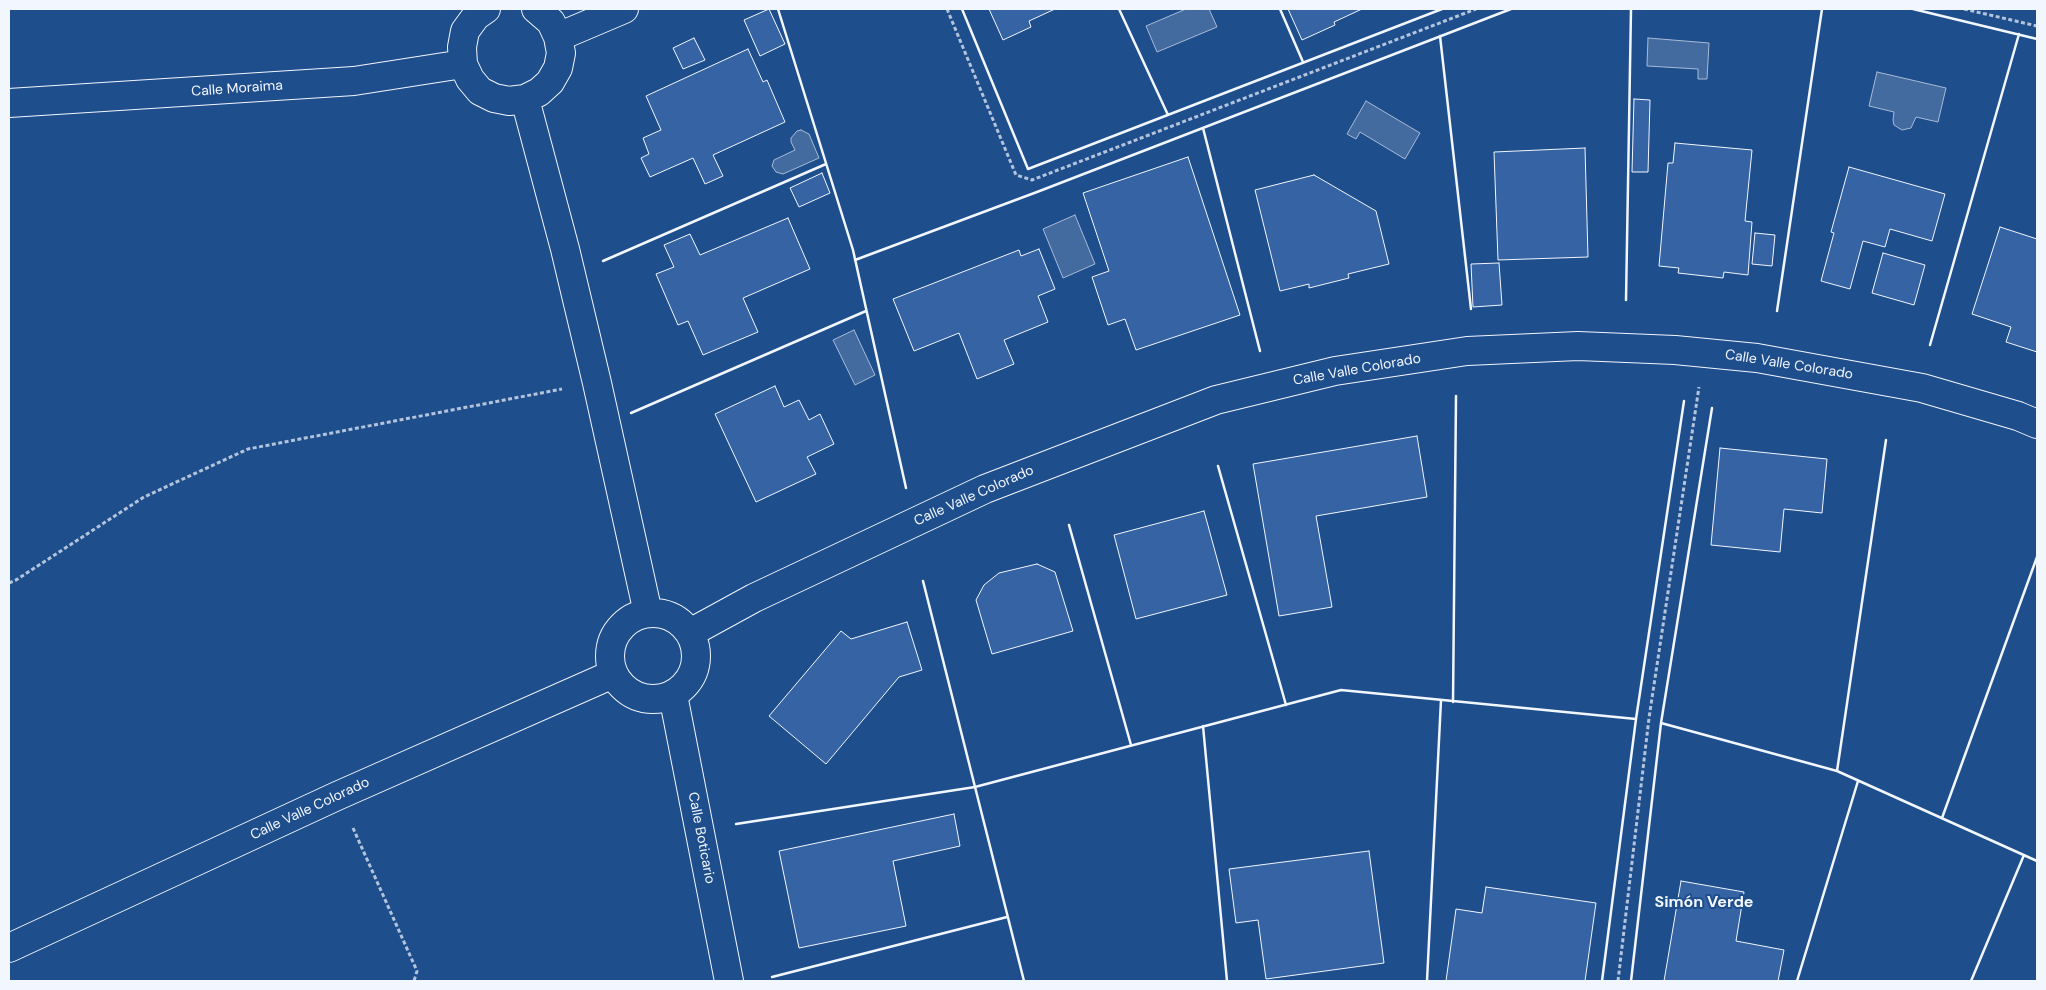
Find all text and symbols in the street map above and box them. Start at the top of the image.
street label: Calle Moraima [191,77,283,101]
street label: Calle Valle Colorado [1724,347,1854,383]
street label: Calle Valle Colorado [1292,350,1422,390]
street label: Calle Valle Colorado [912,462,1036,530]
street label: Calle Valle Colorado [248,774,372,844]
street label: Calle Boticario [684,791,718,885]
district label: Simón Verde [1655,893,1753,913]

